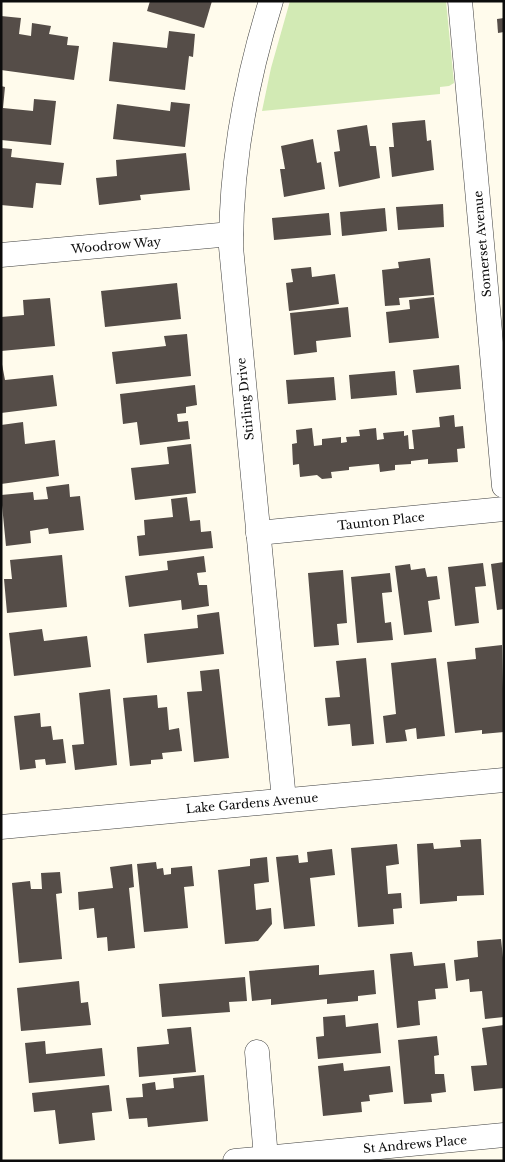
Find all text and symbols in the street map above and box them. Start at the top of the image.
street label: Somerset Avenue [470,190,494,298]
street label: Woodrow Way [69,234,162,256]
street label: Stirling Drive [233,357,257,441]
street label: Taunton Place [337,509,425,533]
street label: Lake Gardens Avenue [185,790,319,816]
street label: St Andrews Place [362,1132,468,1156]

